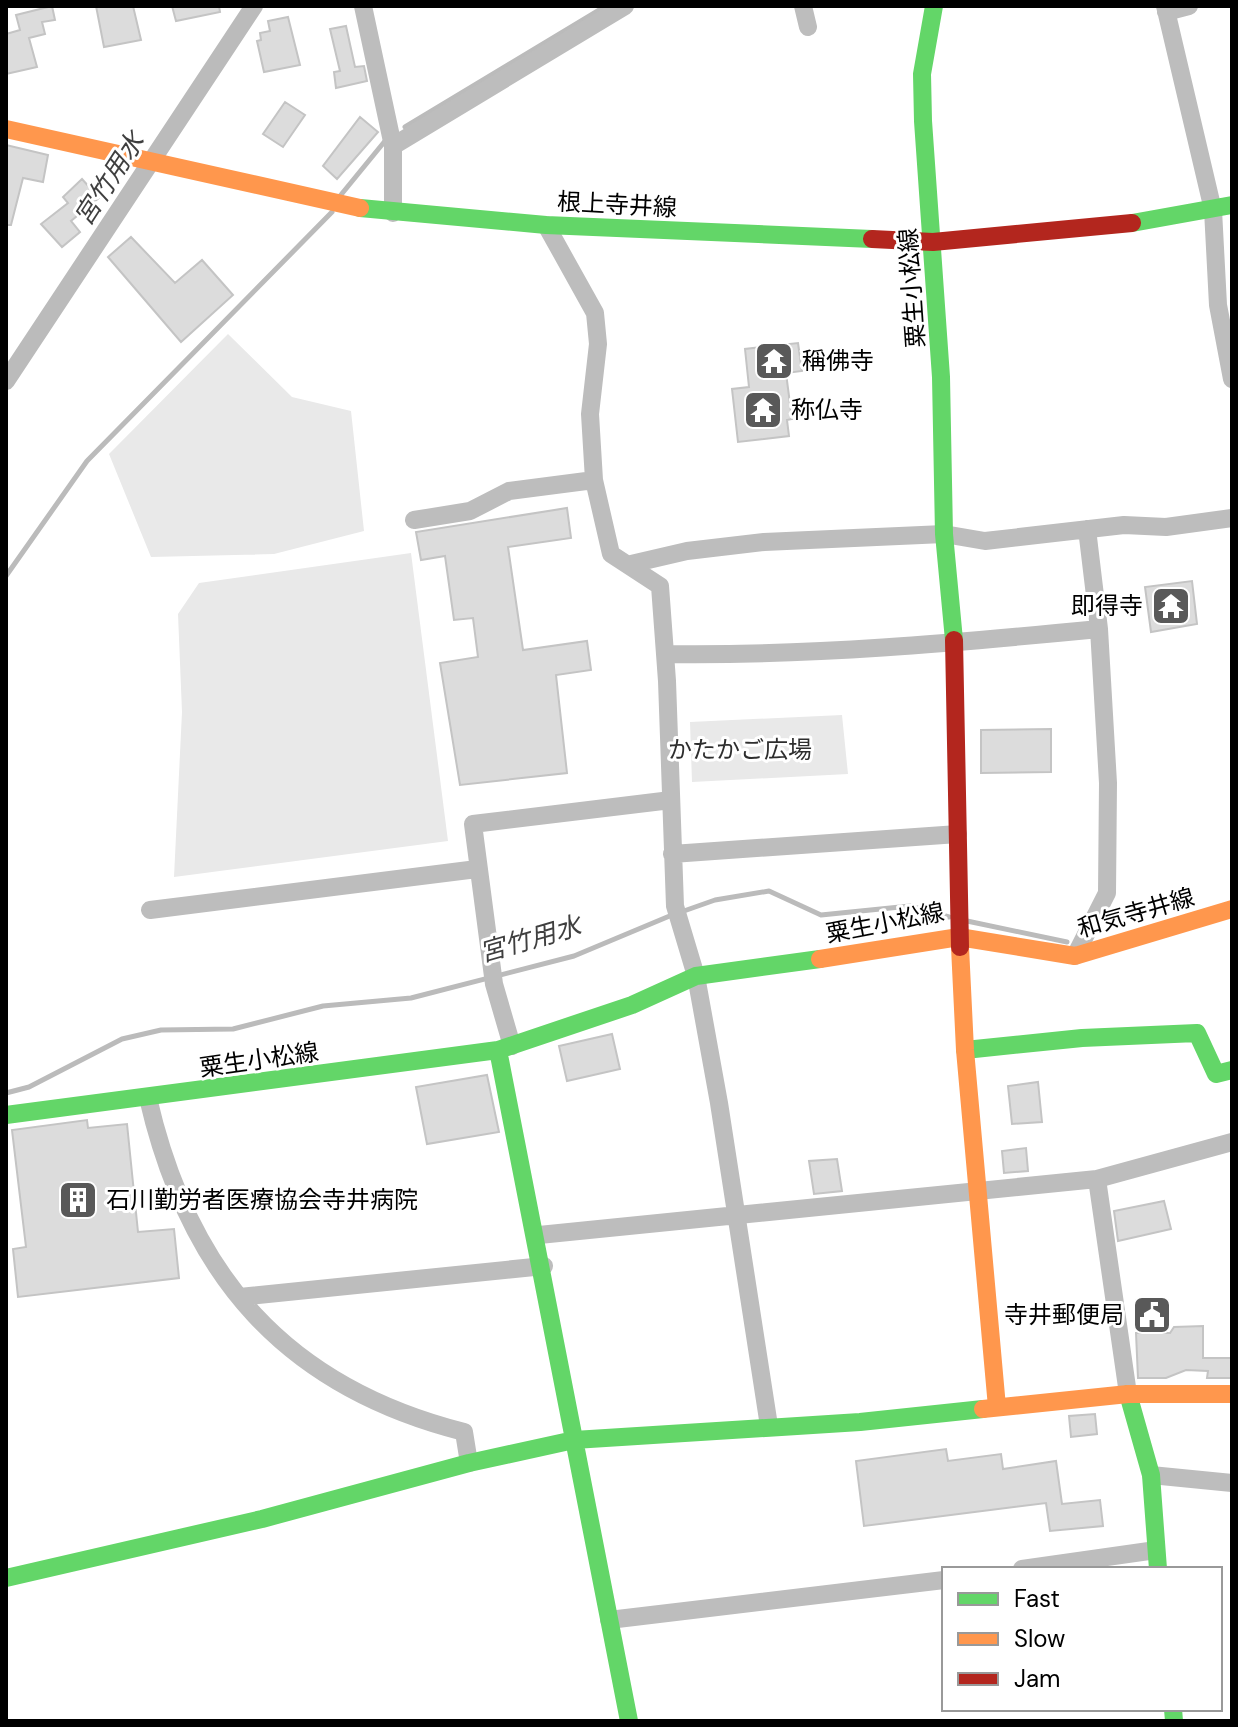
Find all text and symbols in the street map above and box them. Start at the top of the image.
water label: 宮竹用水 [66,124,153,232]
street label: 根上寺井線 [556,186,678,223]
street label: 粟生小松線 [892,227,931,349]
temple icon: 稱佛寺 [753,340,795,382]
place label: 稱佛寺 [802,345,874,376]
temple icon: 称仏寺 [742,389,784,431]
place label: 称仏寺 [791,394,863,425]
temple icon: 即得寺 [1150,585,1192,627]
place label: 即得寺 [1071,590,1143,621]
park label: かたかご広場 [668,734,812,765]
street label: 和気寺井線 [1074,881,1198,944]
street label: 粟生小松線 [823,896,947,949]
water label: 宮竹用水 [475,908,588,970]
street label: 粟生小松線 [197,1036,321,1083]
building icon: 石川勤労者医療協会寺井病院 [57,1179,99,1221]
place label: 石川勤労者医療協会寺井病院 [106,1184,418,1215]
public building icon: 寺井郵便局 [1131,1294,1173,1336]
place label: 寺井郵便局 [1004,1299,1124,1330]
legend [942,1567,1222,1711]
text: Fast [1014,1583,1060,1614]
text: Slow [1014,1623,1065,1654]
text: Jam [1014,1663,1060,1694]

